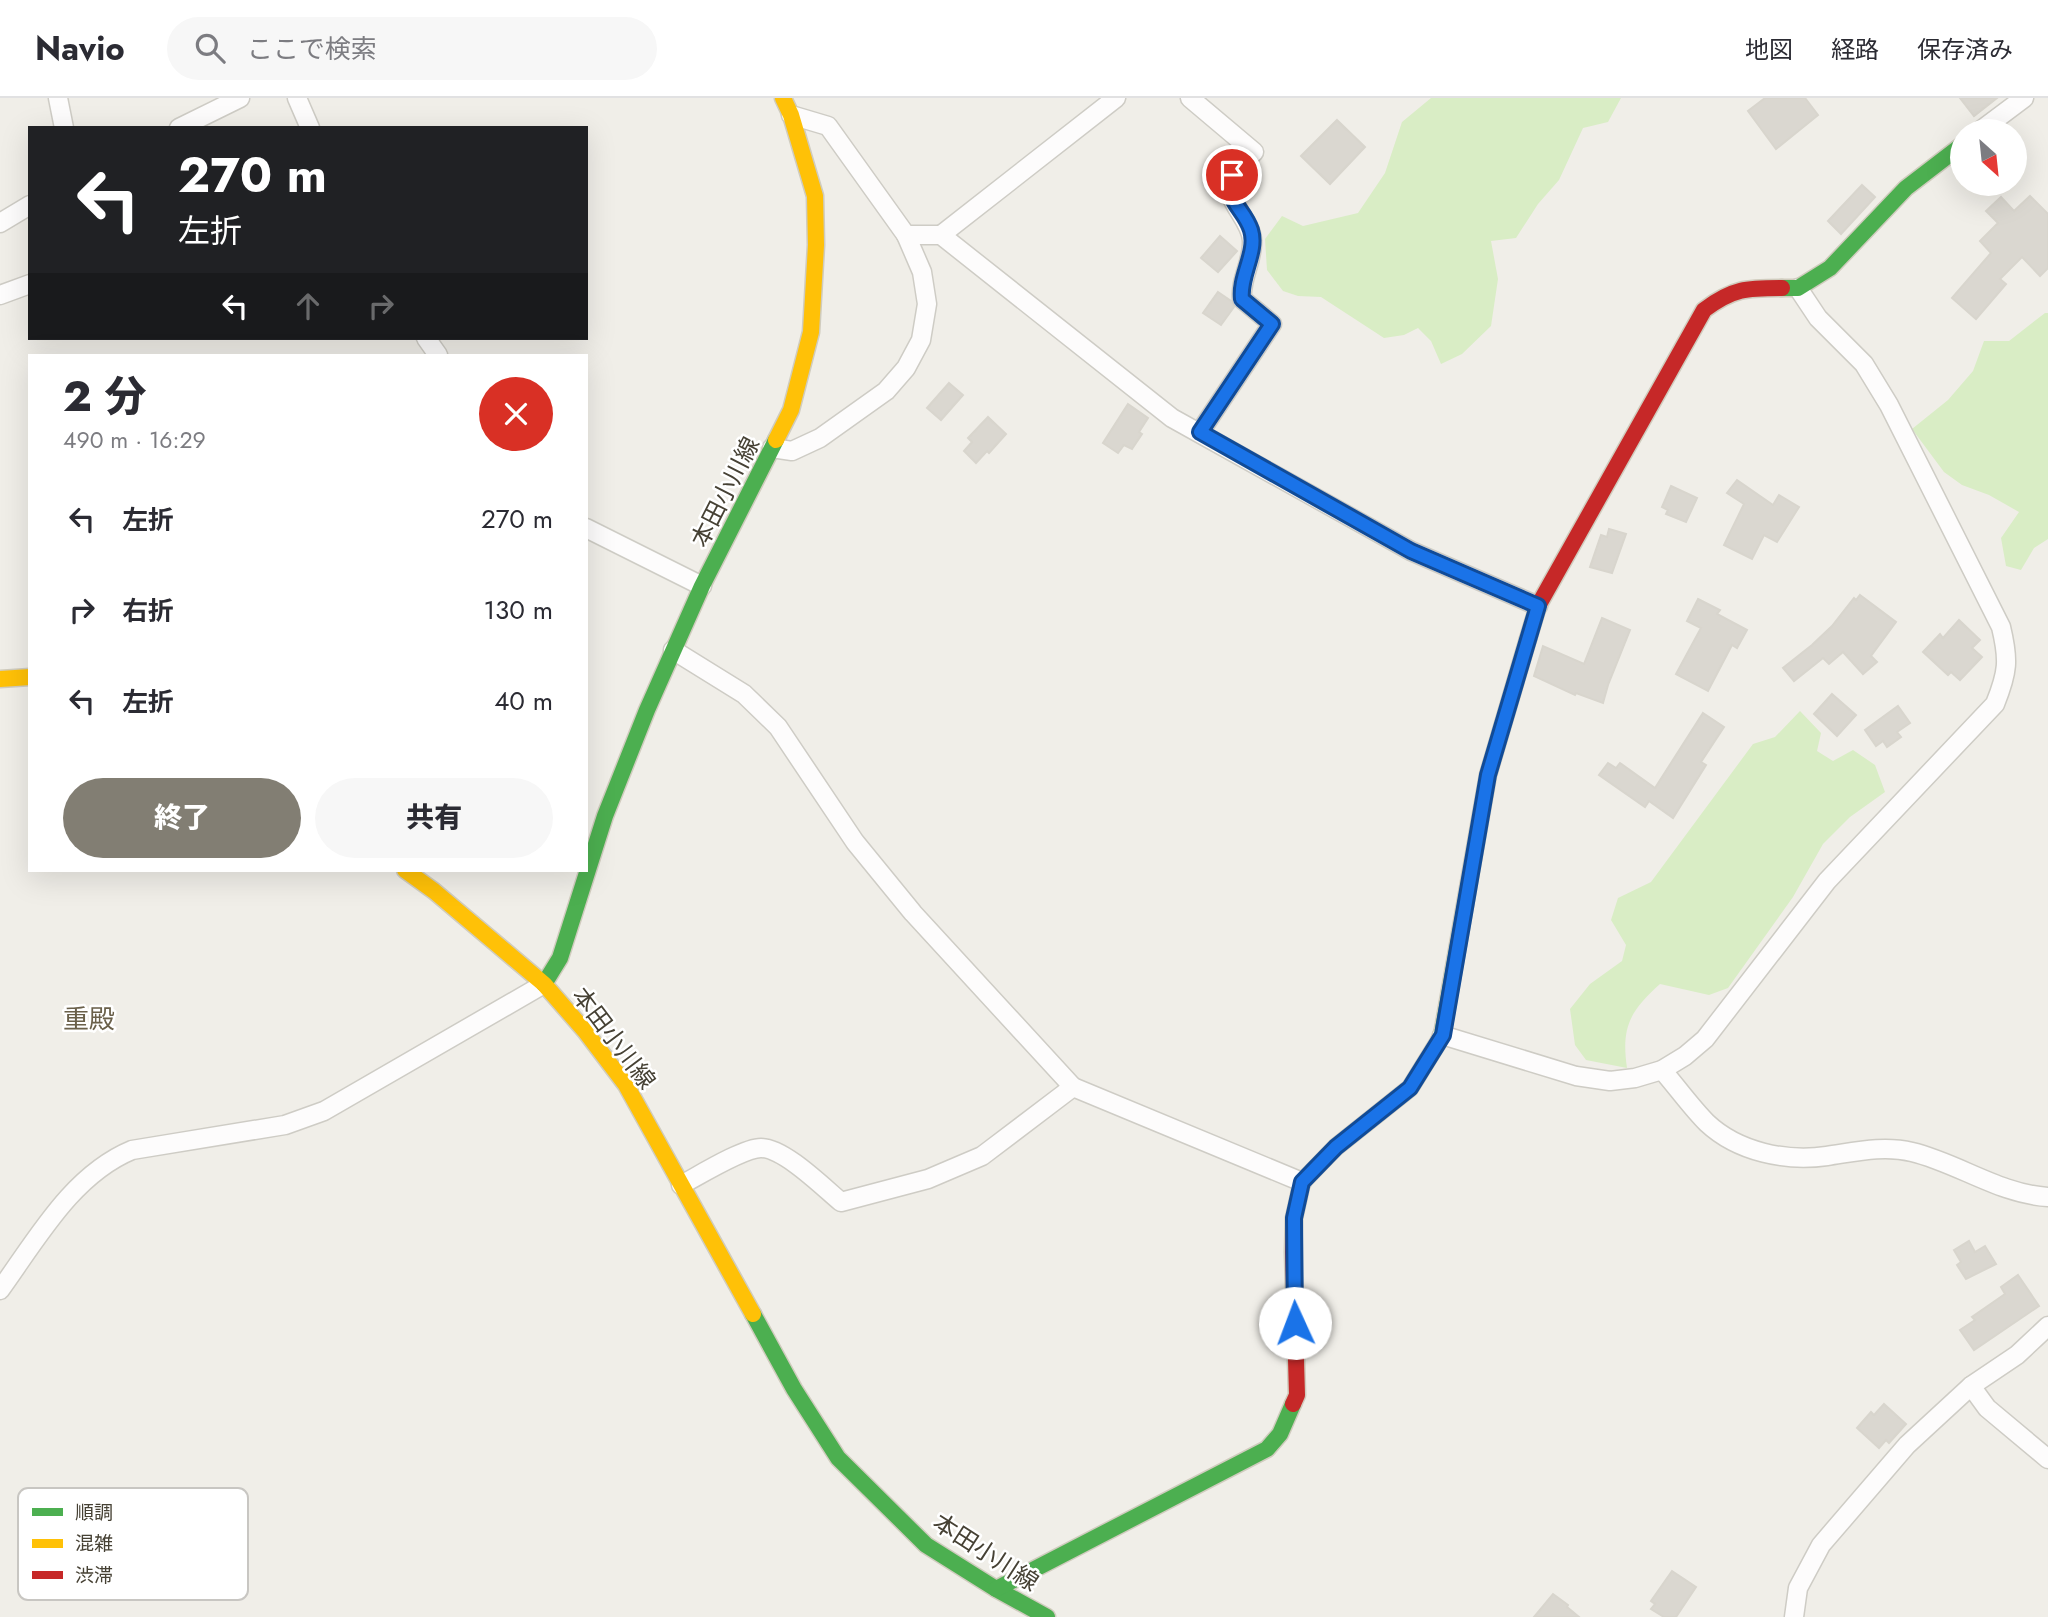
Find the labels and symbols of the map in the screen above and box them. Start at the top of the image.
north arrow [1950,119,2026,196]
pin [1202,145,1262,205]
street label: 本田小川線 [682,431,768,553]
street label: 本田小川線 [564,980,664,1096]
district label: 重殿 [63,1000,115,1038]
position arrow [1258,1286,1332,1360]
legend [18,1488,248,1600]
text: 順調 [75,1499,113,1526]
street label: 本田小川線 [926,1505,1046,1599]
text: 混雑 [75,1530,113,1557]
text: 渋滞 [75,1562,113,1589]

